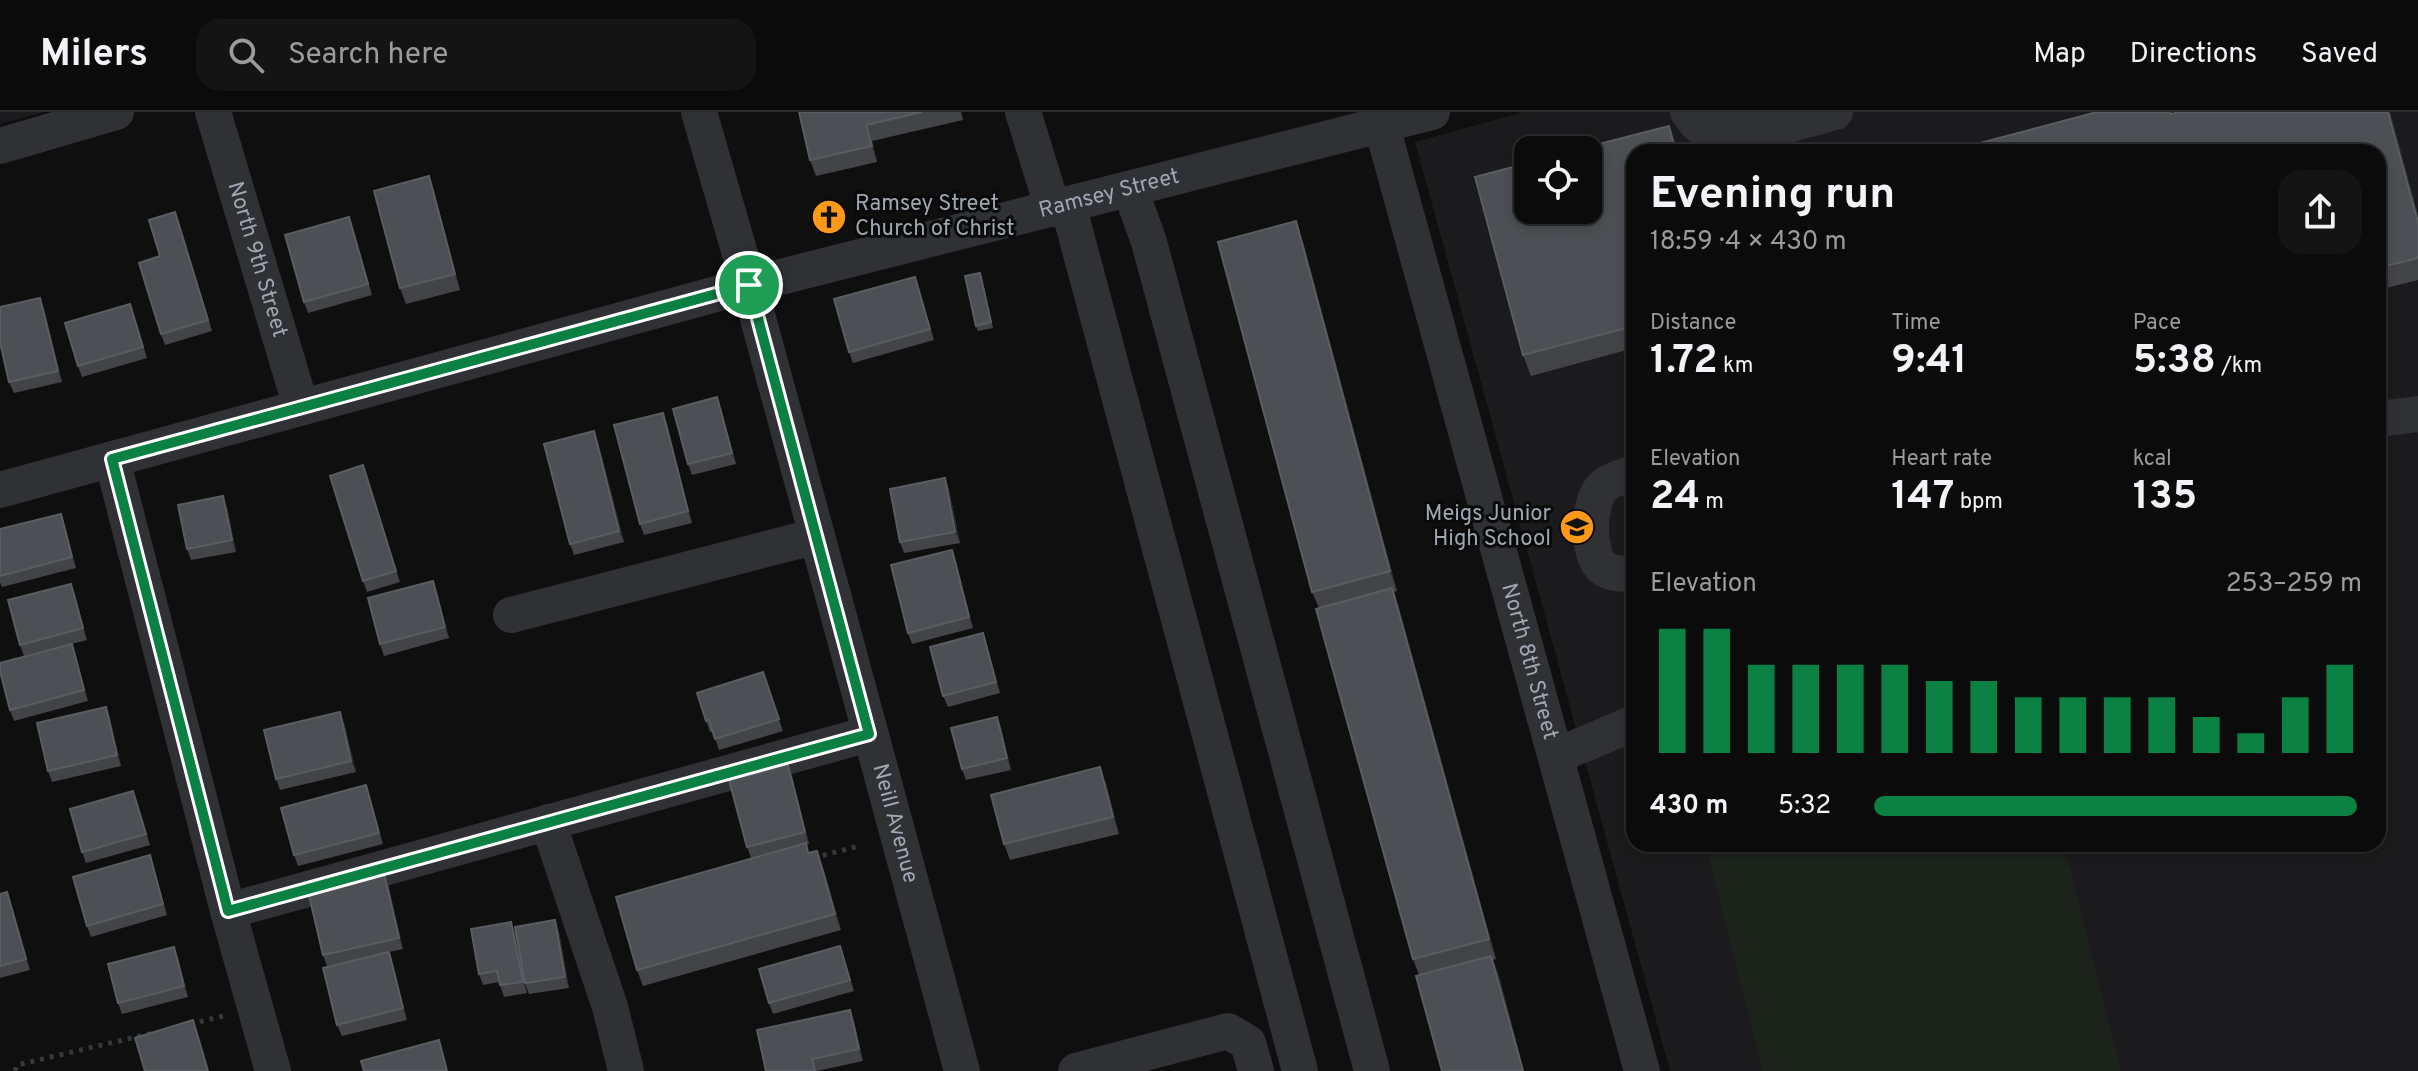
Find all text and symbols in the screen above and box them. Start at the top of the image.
search box [196,19,756,91]
text: Milers [40,31,148,80]
icon: search [224,33,268,77]
text: Search here [288,37,448,74]
text: Map [2033,37,2086,73]
text: Directions [2130,37,2257,73]
text: Saved [2301,37,2378,73]
map controls [1514,136,1602,224]
button: locate [1514,136,1602,224]
street label: Ramsey Street [1036,163,1182,225]
text: Evening run [1650,168,1895,224]
button: share [2278,170,2362,254]
street label: North 9th Street [221,178,293,341]
place label: Ramsey Street Church of Christ [855,191,1015,243]
church icon: Ramsey Street Church of Christ [810,198,848,236]
text: 18:59 · 4 × 430 m [1650,226,1847,259]
pin [715,251,783,319]
icon: arrive [727,263,771,307]
text: Distance [1650,310,1736,337]
text: Time [1891,310,1941,337]
text: Pace [2133,310,2181,337]
text: 1.72 [1650,337,1718,387]
text: 9:41 [1891,337,1967,387]
text: 5:38 [2133,337,2216,387]
text: km [1718,353,1753,380]
text: /km [2216,353,2262,380]
text: Elevation [1650,446,1740,473]
text: Heart rate [1891,446,1992,473]
text: kcal [2133,446,2172,473]
text: 24 [1650,473,1700,523]
text: 147 [1891,473,1955,523]
text: 135 [2133,473,2197,523]
text: m [1700,489,1724,516]
text: bpm [1955,489,2003,516]
place label: Meigs Junior High School [1425,501,1551,553]
school or university icon: Meigs Junior High School [1558,508,1596,546]
text: Elevation [1650,568,1757,601]
text: 253–259 m [2226,568,2362,601]
street label: North 8th Street [1495,580,1564,743]
street label: Neill Avenue [866,761,924,886]
text: 430 m [1650,790,1728,823]
text: 5:32 [1778,790,1831,823]

